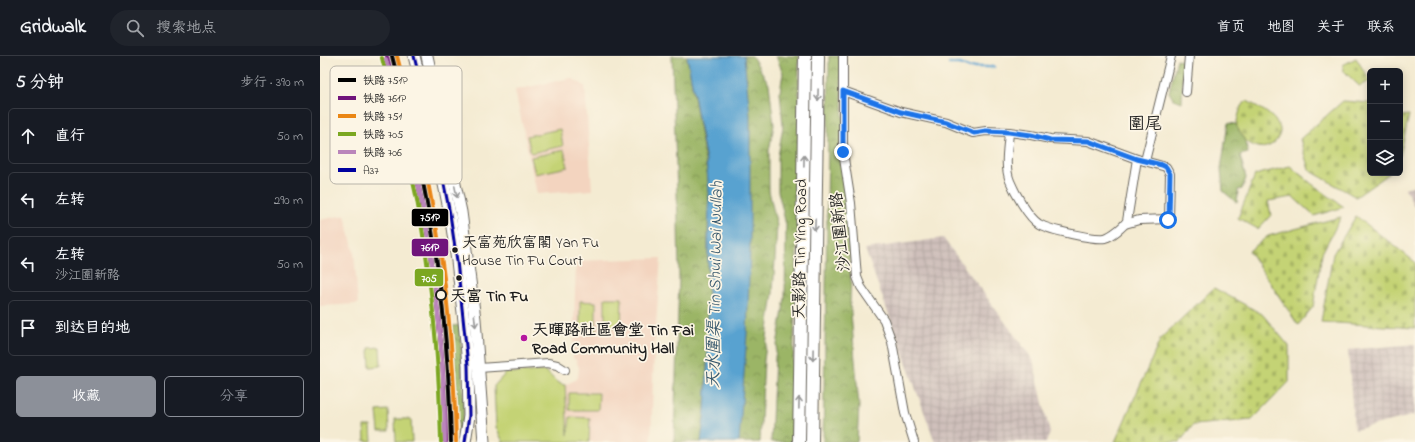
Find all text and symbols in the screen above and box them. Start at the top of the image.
search box [110,10,390,46]
text: Gridwalk [20,14,86,41]
icon: search [124,17,146,39]
text: 搜索地点 [156,17,216,39]
text: 首页 [1217,17,1245,38]
text: 地图 [1267,17,1295,38]
text: 关于 [1317,17,1345,38]
text: 联系 [1367,17,1395,38]
legend [330,66,462,184]
map controls [1367,68,1403,176]
button: + [1367,68,1403,104]
text: 5 分钟 [16,70,64,95]
text: 步行 · 390 m [240,73,304,92]
text: 铁路 751P [363,73,408,89]
one-way arrow [814,88,822,101]
text: 铁路 761P [363,91,407,107]
button: − [1367,104,1403,140]
text: 铁路 751 [363,109,403,125]
district label: 圍尾 [1128,112,1162,137]
icon: ahead [17,125,39,147]
text: 直行 [55,125,85,147]
text: 50 m [277,127,303,146]
text: 铁路 705 [363,127,403,143]
button: layers [1367,140,1403,176]
route end [834,143,852,161]
text: 铁路 706 [363,145,402,161]
one-way arrow [800,155,807,168]
text: A37 [363,163,379,179]
street label: 天影路 Tin Ying Road [788,179,814,319]
water label: 天水圍渠 Tin Shui Wai Nullah [701,180,730,389]
one-way arrow [453,185,461,198]
icon: left [17,189,39,211]
text: 左转 [55,189,85,211]
text: 290 m [274,191,303,210]
street label: 沙江圍新路 [825,191,857,273]
line badge: 751P [411,208,449,227]
text: 751P [420,210,440,226]
route start [1159,211,1177,229]
one-way arrow [812,218,819,231]
place label: 天富苑欣富閣 Yan Fu House Tin Fu Court [462,232,599,272]
line badge: 761P [411,238,449,257]
text: 761P [421,240,440,256]
text: 左转 [55,244,85,266]
marker: 天富苑欣富閣 Yan Fu House Tin Fu Court [450,245,460,255]
icon: left [17,253,39,275]
text: 50 m [277,255,303,274]
text: 沙江圍新路 [55,266,120,285]
line badge: 705 [414,268,444,287]
text: 705 [421,271,437,287]
unlabelled marker [454,273,464,283]
place label: 天富 Tin Fu [450,285,528,309]
marker: 天富 Tin Fu [435,289,447,301]
one-way arrow [471,314,479,327]
icon: arrive [17,317,39,339]
text: 到达目的地 [55,317,130,339]
place label: 天暉路社區會堂 Tin Fai Road Community Hall [531,319,694,362]
marker: 天暉路社區會堂 Tin Fai Road Community Hall [519,333,529,343]
one-way arrow [809,348,817,361]
button: 收藏 [16,376,156,417]
button: 分享 [164,376,304,417]
one-way arrow [795,397,803,410]

